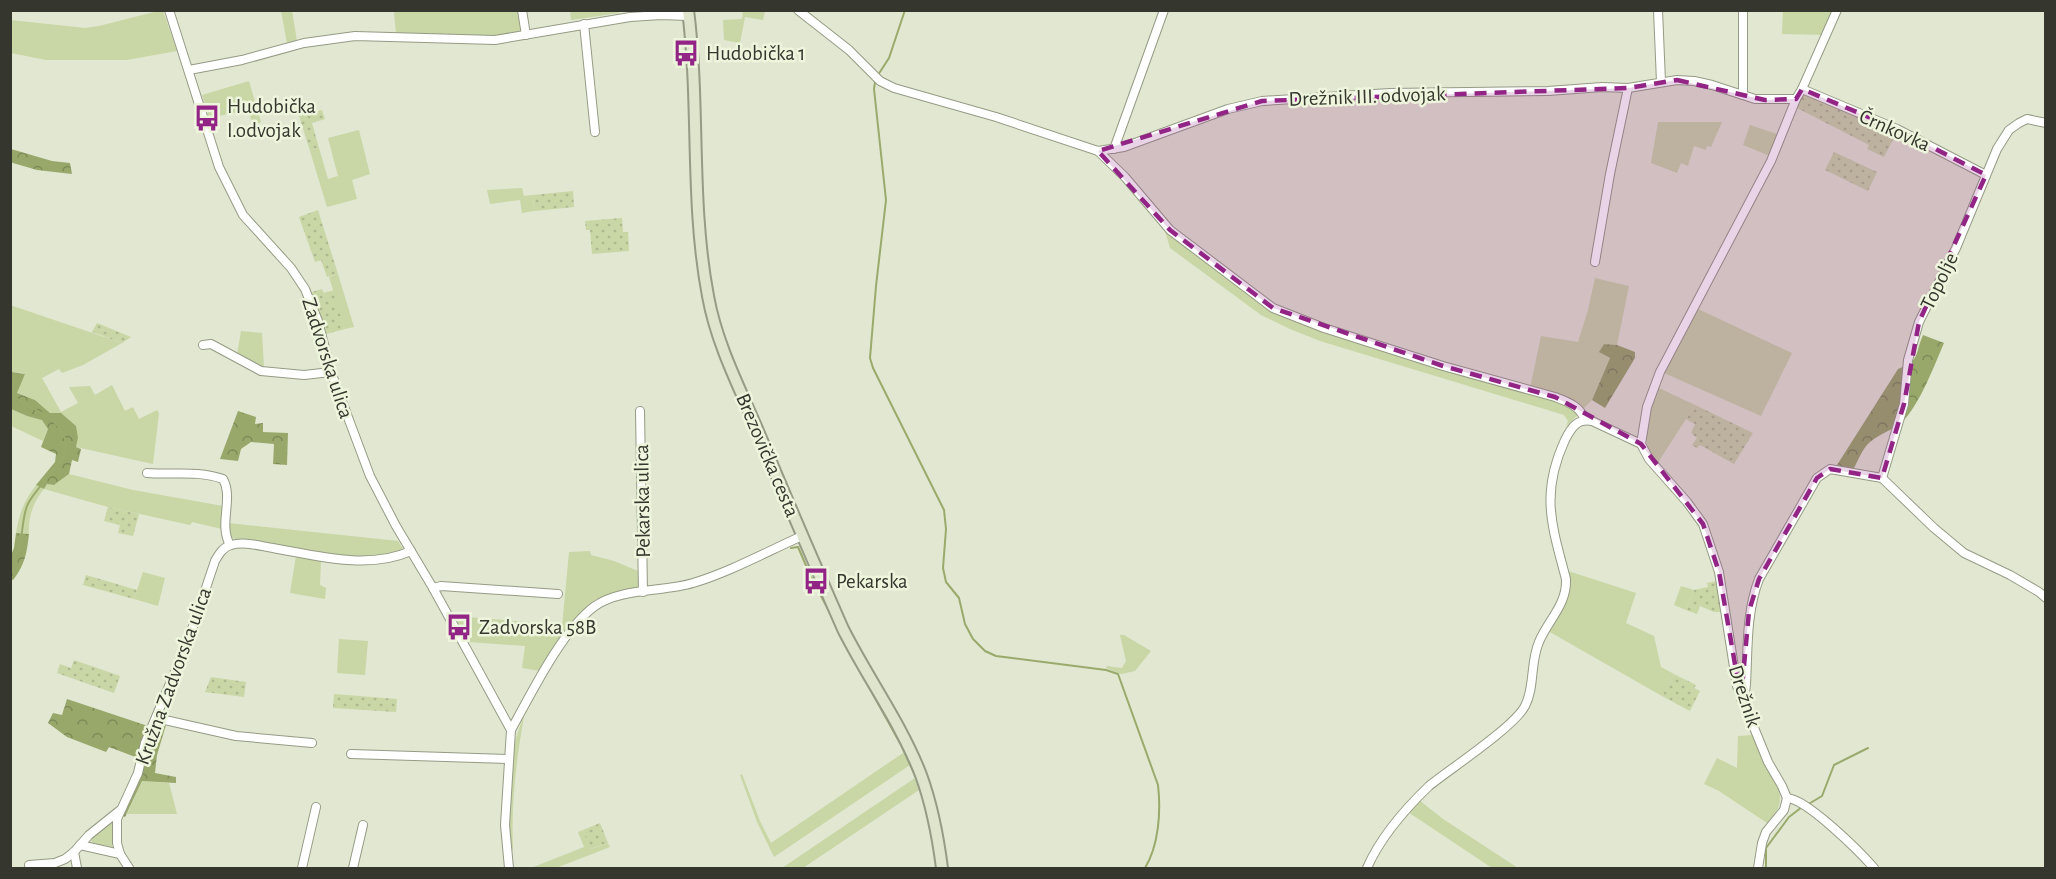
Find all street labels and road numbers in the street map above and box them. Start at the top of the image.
street label: Drežnik III. odvojak [1288,83,1446,110]
street label: Črnkovka [1856,104,1934,155]
street label: Topolje [1917,249,1962,313]
street label: Zadvorska ulica [298,295,357,421]
street label: Brezovička cesta [732,390,803,520]
street label: Pekarska ulica [631,444,654,558]
street label: Kružna Zadvorska ulica [132,584,215,768]
street label: Drežnik [1725,662,1765,730]

